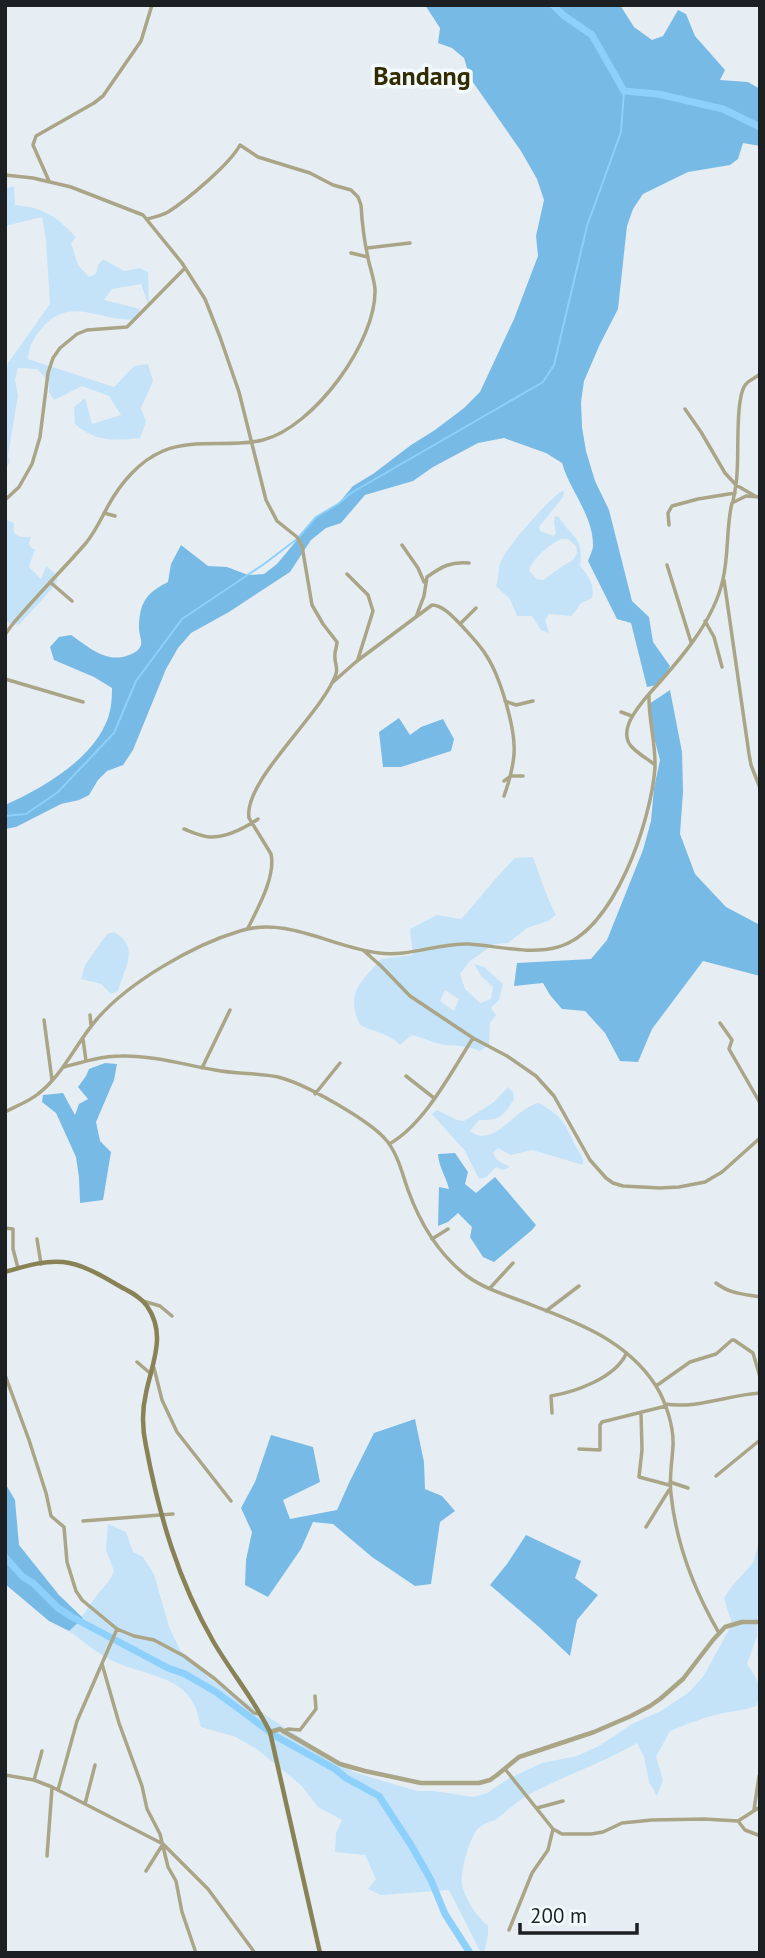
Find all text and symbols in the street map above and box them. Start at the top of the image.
district label: Bandang [373,59,471,92]
scale bar [520,1892,637,1936]
text: 200 m [530,1902,587,1929]

